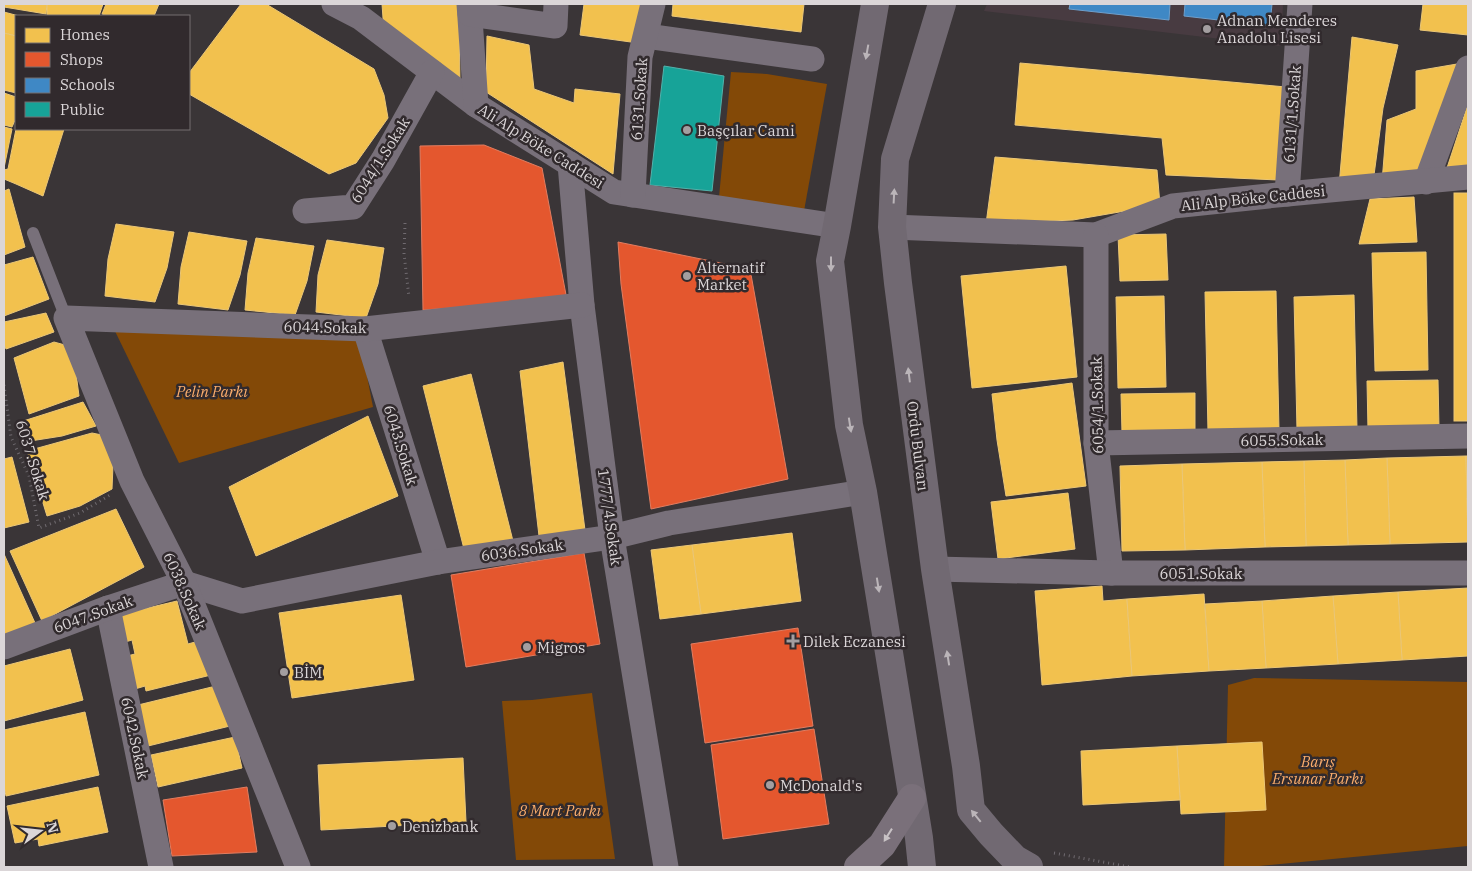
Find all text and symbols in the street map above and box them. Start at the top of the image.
place label: Adnan Menderes Anadolu Lisesi [1217,11,1337,47]
legend [15,15,190,130]
marker: Adnan Menderes Anadolu Lisesi [1201,23,1213,35]
text: Homes [60,25,110,44]
one-way arrow [862,44,870,60]
text: Shops [60,50,103,69]
street label: 6131.Sokak [627,57,651,141]
street label: 6131/1.Sokak [1279,64,1305,163]
text: Schools [60,75,115,94]
text: Public [60,100,105,119]
street label: Ali Alp Böke Caddesi [475,100,608,193]
street label: 6044/1.Sokak [346,113,414,206]
place label: Başçılar Cami [697,121,795,140]
marker: Başçılar Cami [681,124,693,136]
street label: Ali Alp Böke Caddesi [1180,181,1326,215]
one-way arrow [890,188,898,204]
one-way arrow [827,256,835,272]
place label: Alternatif Market [697,258,765,294]
marker: Alternatif Market [681,270,693,282]
street label: 6044.Sokak [283,317,367,337]
street label: 6054/1.Sokak [1087,356,1107,454]
one-way arrow [905,367,913,383]
park label: Pelin Parkı [175,382,248,401]
street label: Ordu Bulvarı [903,400,933,492]
street label: 6043.Sokak [380,403,422,488]
one-way arrow [846,417,854,433]
street label: 6037.Sokak [12,418,54,503]
street label: 6055.Sokak [1240,430,1324,450]
street label: 1777/4.Sokak [594,467,626,567]
street label: 6036.Sokak [480,535,565,565]
street label: 6038.Sokak [159,549,211,633]
street label: 6051.Sokak [1159,564,1243,583]
one-way arrow [874,577,882,593]
street label: 6047.Sokak [51,591,135,637]
place label: Dilek Eczanesi [803,632,906,651]
marker: Dilek Eczanesi [787,635,799,647]
place label: Migros [537,638,585,657]
marker: Migros [521,641,533,653]
one-way arrow [943,649,951,665]
place label: BİM [294,663,322,682]
marker: BİM [278,666,290,678]
street label: 6042.Sokak [117,695,153,781]
park label: Barış Ersunar Parkı [1271,752,1364,788]
place label: McDonald's [780,776,862,795]
marker: McDonald's [764,779,776,791]
park label: 8 Mart Parkı [519,801,602,820]
north arrow [15,806,65,856]
one-way arrow [971,810,982,823]
place label: Denizbank [402,817,478,836]
text: N [42,820,63,835]
marker: Denizbank [386,820,398,832]
one-way arrow [884,829,893,842]

